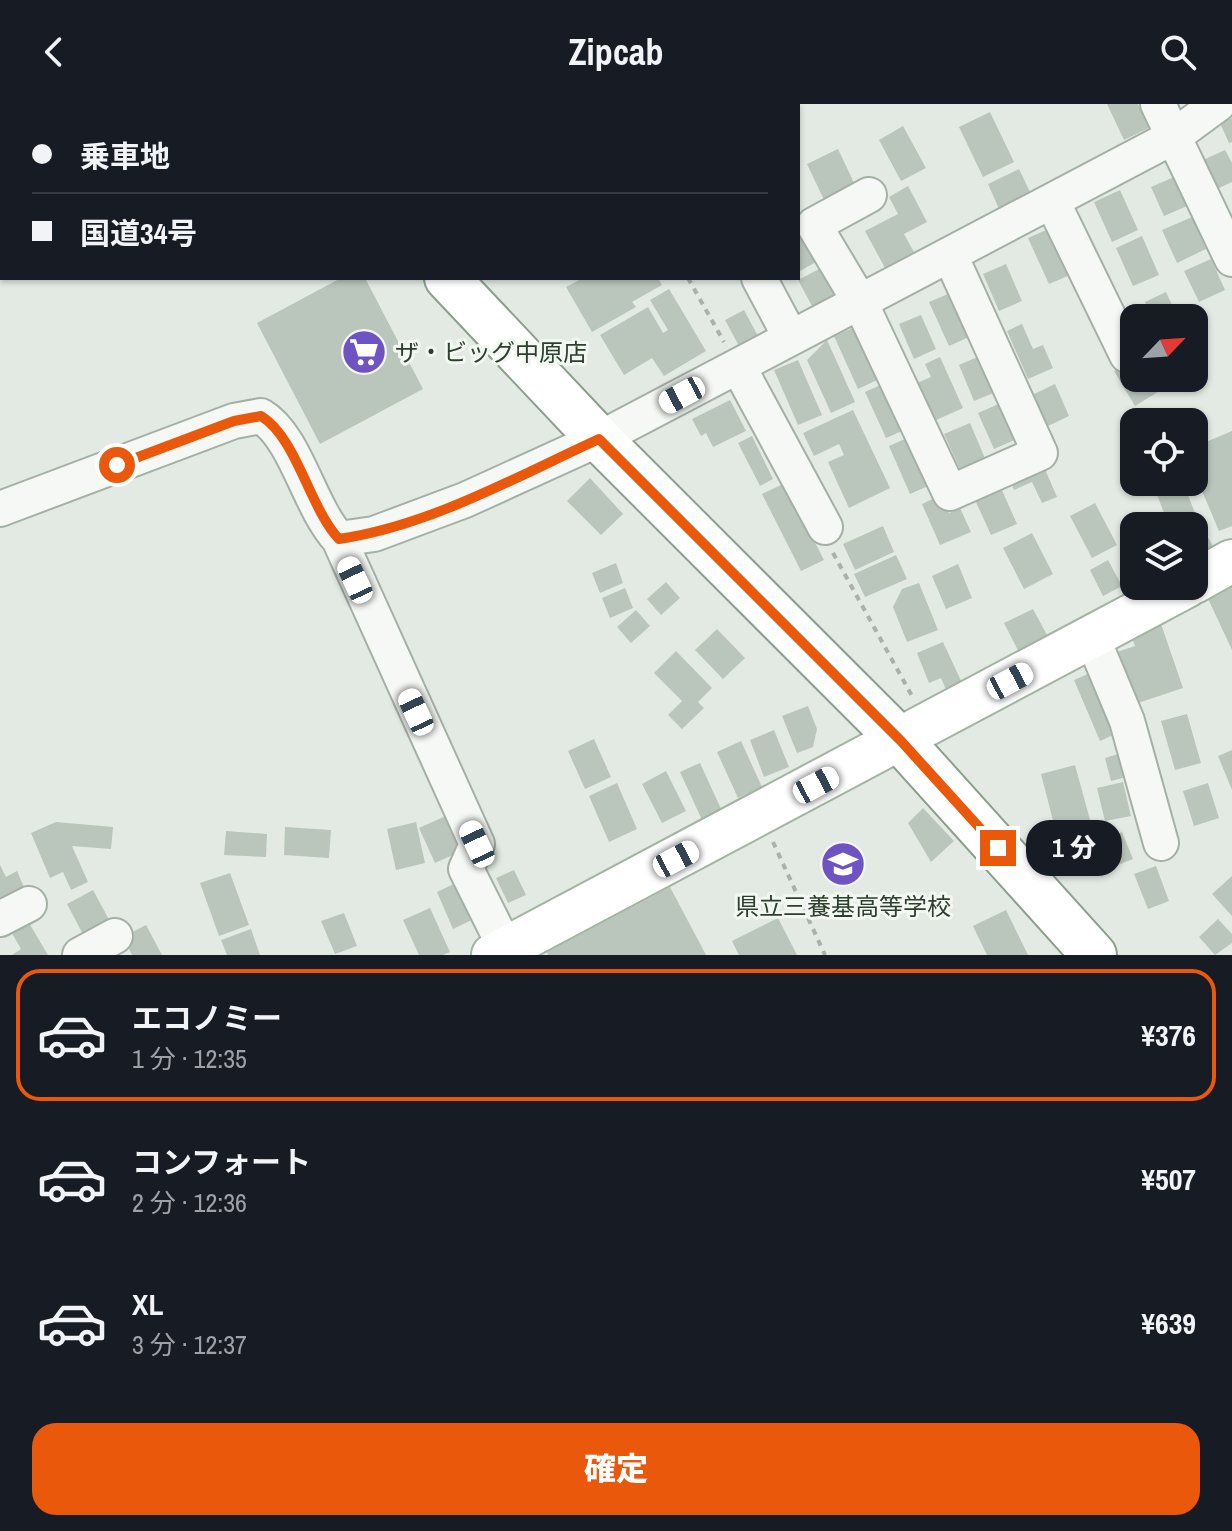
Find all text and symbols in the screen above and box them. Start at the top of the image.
text: Zipcab [568,28,664,76]
icon: back [32,30,76,74]
icon: search [1156,30,1200,74]
text: 乗車地 [80,136,170,176]
text: 国道34号 [80,213,197,253]
north arrow [1120,304,1208,392]
map controls [1120,304,1208,600]
supermarket icon: ザ・ビッグ中原店 [340,328,388,376]
place label: ザ・ビッグ中原店 [395,336,587,368]
car [655,373,709,417]
button: locate [1120,408,1208,496]
route start [99,447,135,483]
button: layers [1120,512,1208,600]
car [334,553,376,607]
car [983,659,1037,703]
car [395,685,437,739]
car [789,763,843,807]
car [456,817,498,871]
callout: 1 分 [1026,820,1122,876]
route end [980,830,1016,866]
text: 1 分 [1052,830,1096,865]
car [649,837,703,881]
school or university icon: 県立三養基高等学校 [819,840,867,888]
place label: 県立三養基高等学校 [735,890,951,922]
text: エコノミー [132,998,282,1038]
icon: car [36,999,108,1071]
text: ¥376 [1141,1015,1196,1055]
text: 1 分 · 12:35 [132,1041,247,1076]
text: コンフォート [132,1142,311,1182]
icon: car [36,1143,108,1215]
text: ¥507 [1141,1159,1196,1199]
text: 2 分 · 12:36 [132,1185,247,1220]
text: XL [132,1284,163,1324]
icon: car [36,1287,108,1359]
text: ¥639 [1141,1303,1196,1343]
text: 3 分 · 12:37 [132,1327,247,1362]
button: 確定 [32,1423,1200,1515]

